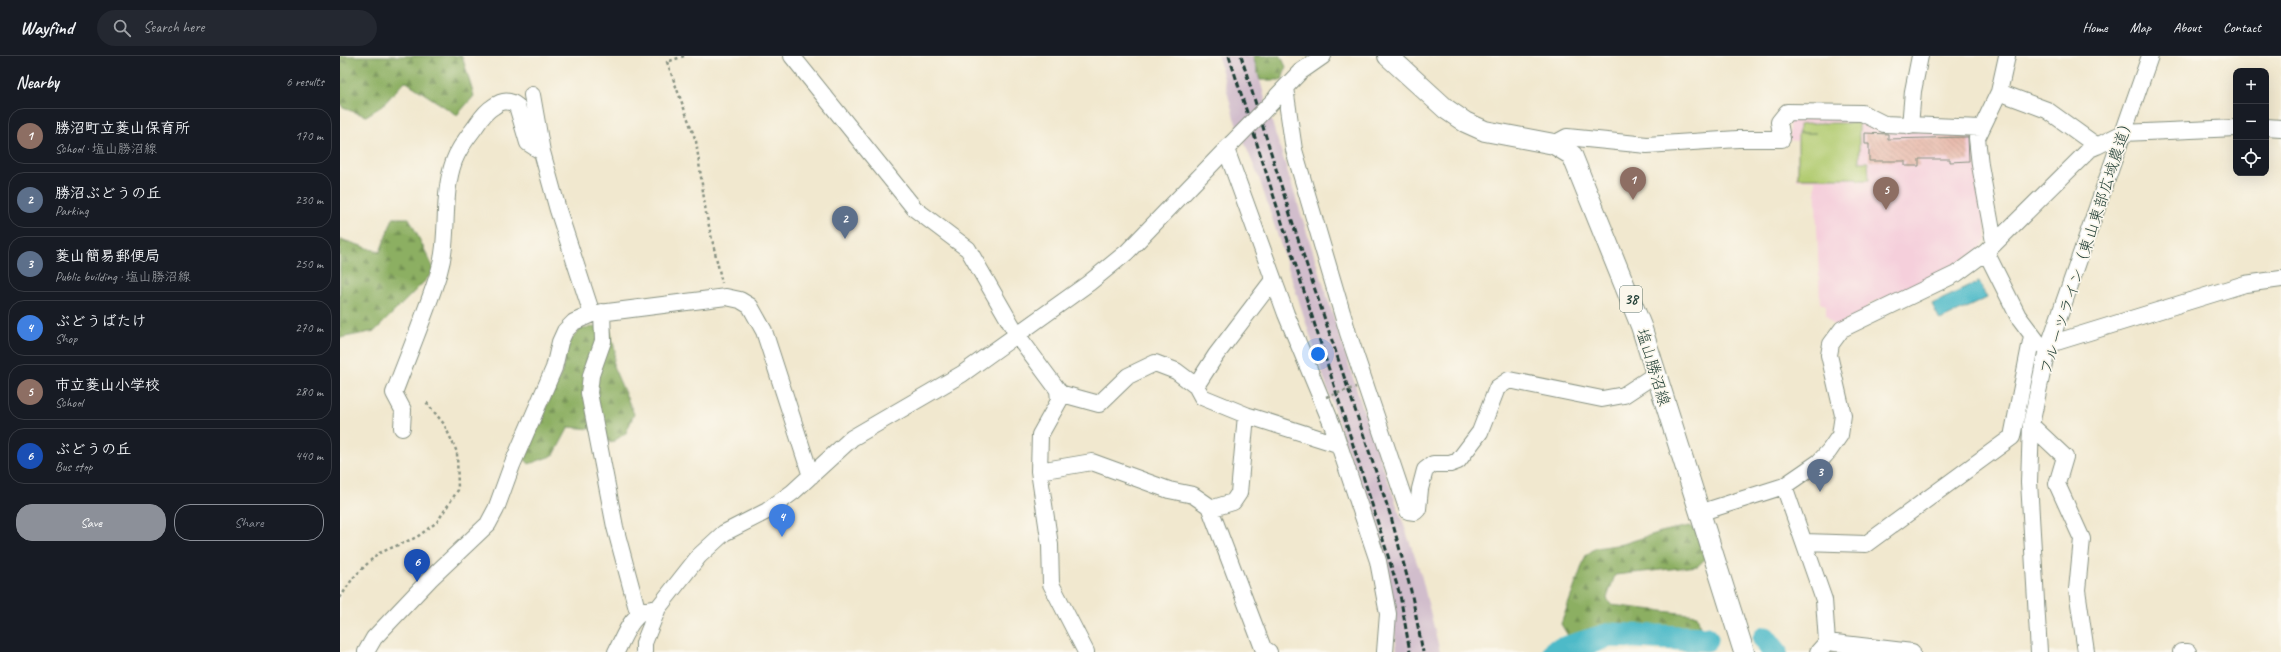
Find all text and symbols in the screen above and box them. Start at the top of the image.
search box [97,10,377,46]
text: Wayfind [20,16,73,40]
icon: search [111,17,133,39]
text: Search here [143,18,204,37]
text: Home [2082,19,2108,36]
text: Map [2130,19,2151,36]
text: About [2173,19,2201,36]
text: Contact [2223,19,2261,36]
map controls [2233,68,2269,176]
button: + [2233,68,2269,104]
text: Nearby [16,72,59,93]
text: 6 results [286,74,324,90]
button: − [2233,104,2269,140]
street label: フルーツライン（東山東部広域農道） [2036,113,2138,377]
text: 勝沼町立菱山保育所 [55,119,190,138]
text: 1 [27,128,33,144]
text: 170 m [295,128,323,144]
button: locate [2233,140,2269,176]
text: School · 塩山勝沼線 [55,141,157,157]
pin: 1 [1620,167,1646,200]
pin: 5 [1873,177,1899,210]
text: 勝沼ぶどうの丘 [55,184,161,203]
text: 2 [27,192,33,208]
text: 230 m [295,192,323,208]
text: Parking [55,203,89,219]
pin: 2 [832,206,858,239]
text: 菱山簡易郵便局 [55,247,160,266]
text: 3 [27,256,33,272]
text: 250 m [295,256,323,272]
text: Public building · 塩山勝沼線 [55,269,190,285]
road number: 38 [1620,286,1642,312]
text: ぶどうばたけ [55,312,146,331]
text: 4 [27,320,33,336]
text: 270 m [295,320,323,336]
street label: 塩山勝沼線 [1632,326,1674,408]
text: Shop [55,331,77,347]
your location [1308,344,1328,364]
text: 市立菱山小学校 [55,376,160,395]
text: 5 [27,384,33,400]
text: 280 m [295,384,323,400]
text: School [55,395,83,411]
text: ぶどうの丘 [55,440,131,459]
text: 6 [27,448,33,464]
text: 440 m [295,448,323,464]
text: Bus stop [55,459,92,475]
pin: 3 [1807,459,1833,492]
button: Save [16,504,166,541]
button: Share [174,504,324,541]
pin: 4 [769,504,795,537]
pin: 6 [404,549,430,582]

